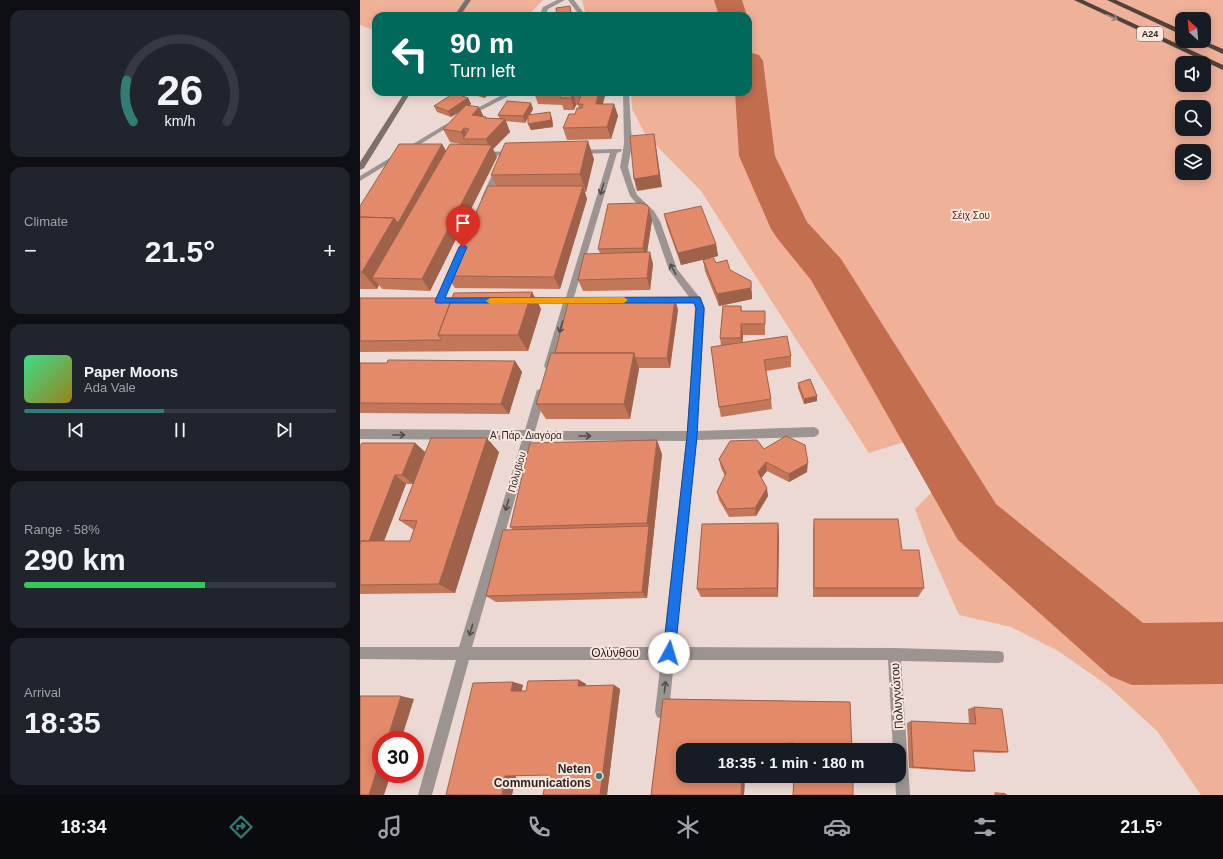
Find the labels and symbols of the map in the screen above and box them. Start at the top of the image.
north arrow [1175,12,1211,48]
one-way arrow [1106,14,1118,21]
road number: Α24 [1137,27,1163,41]
one-way arrow [598,182,605,195]
pin [446,206,480,247]
park label: Σέιχ Σου [952,210,990,221]
one-way arrow [669,263,677,275]
one-way arrow [557,320,564,333]
street label: Α' Πάρ. Διαγόρα [490,430,562,441]
one-way arrow [392,431,405,439]
one-way arrow [578,432,591,440]
street label: Πολυβίου [506,450,528,494]
one-way arrow [503,498,510,511]
one-way arrow [467,623,474,636]
position arrow [648,632,690,674]
street label: Ολύνθου [591,646,639,660]
street label: Πολυγνώτου [888,662,906,730]
one-way arrow [661,681,669,694]
speed limit sign: 30 [372,731,424,783]
place label: Neten Communications [494,762,591,790]
marker: Neten Communications [594,771,604,781]

